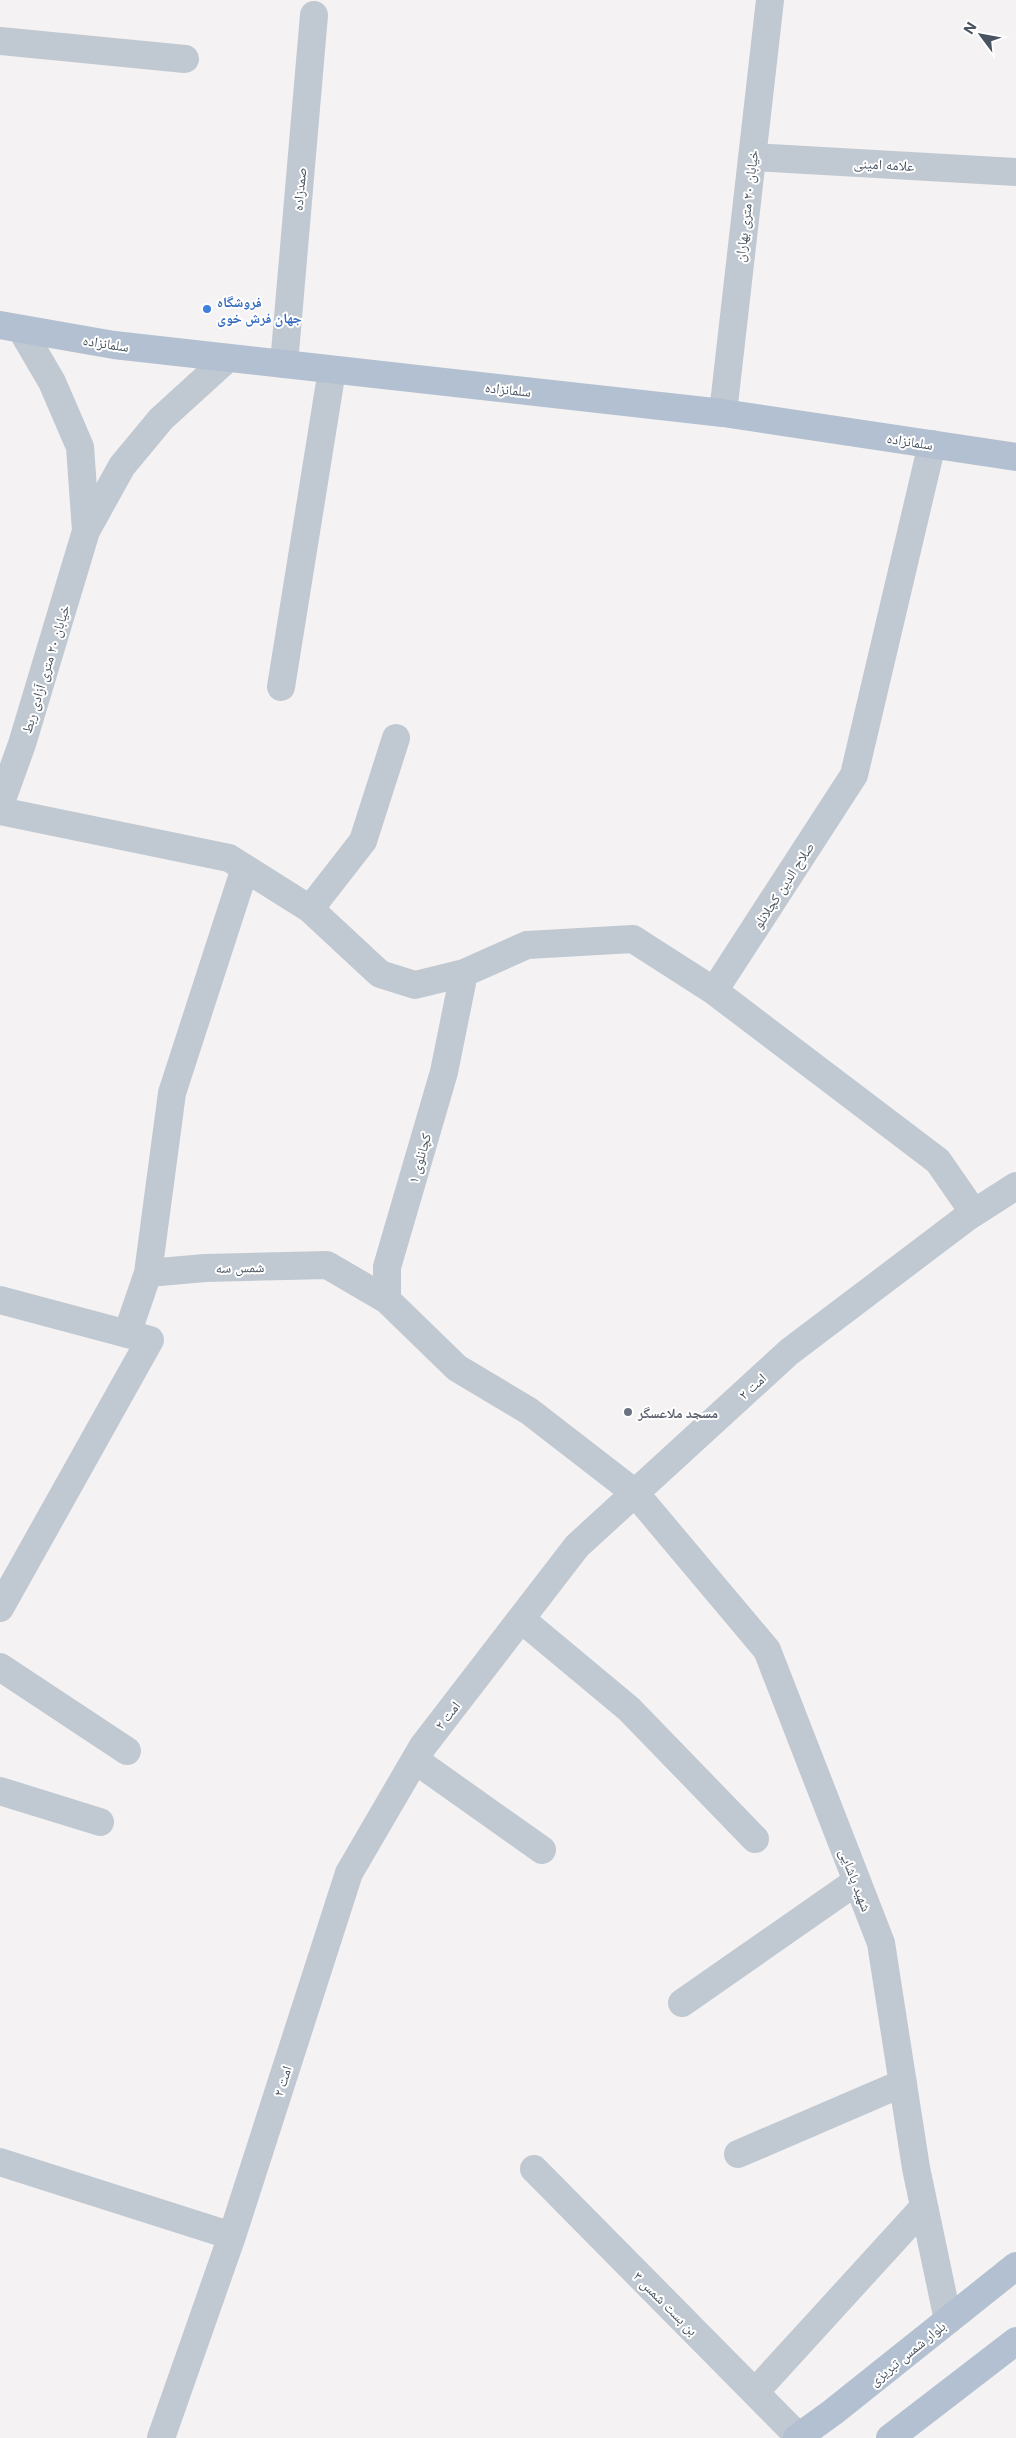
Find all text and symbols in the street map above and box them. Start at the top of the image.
north arrow [956,10,1006,60]
text: N [960,19,980,37]
street label: خیابان ۲۰ متری بهاران [731,149,762,263]
street label: علامه امینی [853,154,915,175]
street label: صمدزاده [289,167,310,212]
place label: فروشگاه جهان فرش خوی [217,293,302,327]
marker: فروشگاه جهان فرش خوی [201,303,213,315]
street label: سلمانزاده [82,331,130,356]
street label: سلمانزاده [484,378,532,401]
street label: سلمانزاده [886,429,934,454]
street label: خیابان ۲۰ متری آزادی ربط [17,602,74,736]
street label: صلاح الدین کچلانلو [749,839,819,933]
street label: کچانلوی ۱ [404,1131,435,1185]
street label: شمس سه [215,1258,265,1277]
street label: امت ۲ [735,1369,769,1403]
place label: مسجد ملاعسگر [637,1404,718,1421]
marker: مسجد ملاعسگر [622,1406,634,1418]
street label: امت ۲ [431,1697,463,1733]
street label: شهید پاشایی [835,1846,876,1914]
street label: امت ۲ [269,2063,295,2099]
street label: بن بست شمس ۳ [630,2267,702,2340]
street label: بلوار شمس تبریزی [865,2317,949,2390]

